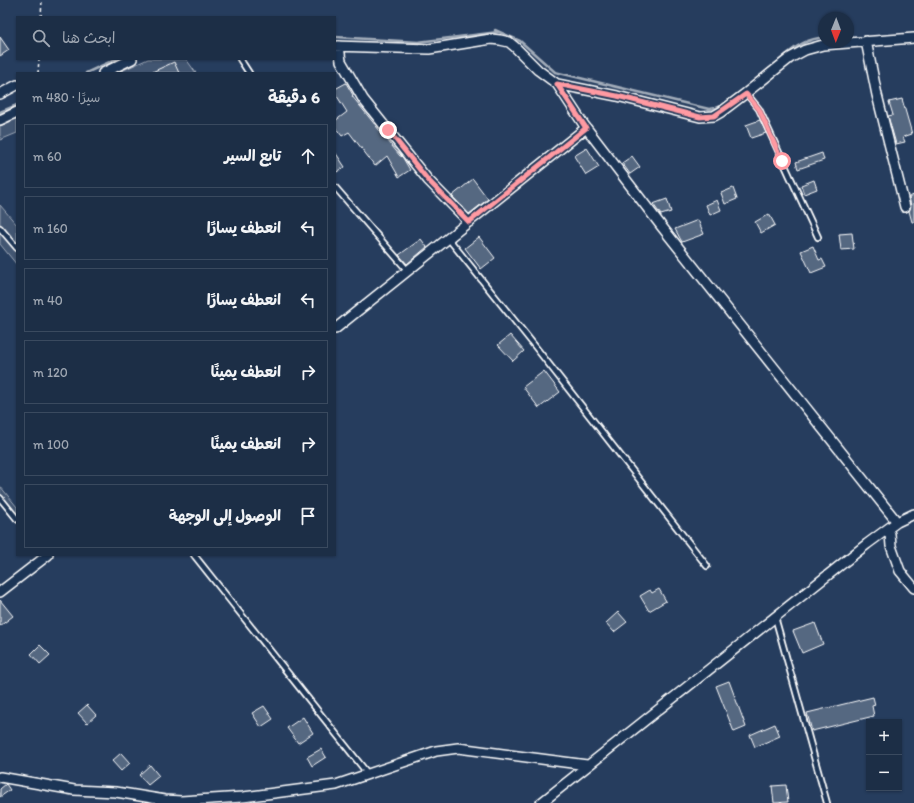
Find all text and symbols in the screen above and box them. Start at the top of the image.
north arrow [818,12,854,48]
search box [16,16,336,60]
icon: search [30,27,52,49]
text: ابحث هنا [62,29,116,47]
text: 6 دقيقة [268,87,320,107]
text: سيرًا · 480 m [32,90,100,105]
route end [379,121,397,139]
icon: ahead [297,145,319,167]
text: تابع السير [224,147,281,165]
text: 60 m [33,149,62,164]
route start [773,152,791,170]
icon: left [297,217,319,239]
text: انعطف يسارًا [207,219,281,237]
text: 160 m [33,221,68,236]
icon: left [297,289,319,311]
text: انعطف يسارًا [207,291,281,309]
text: 40 m [33,293,63,308]
icon: right [297,361,319,383]
text: انعطف يمينًا [211,363,281,381]
text: 120 m [33,365,68,380]
icon: right [297,433,319,455]
text: انعطف يمينًا [211,435,281,453]
text: 100 m [33,437,69,452]
icon: arrive [297,505,319,527]
text: الوصول إلى الوجهة [169,507,281,525]
map controls [866,719,902,791]
button: + [866,719,902,755]
button: − [866,755,902,791]

